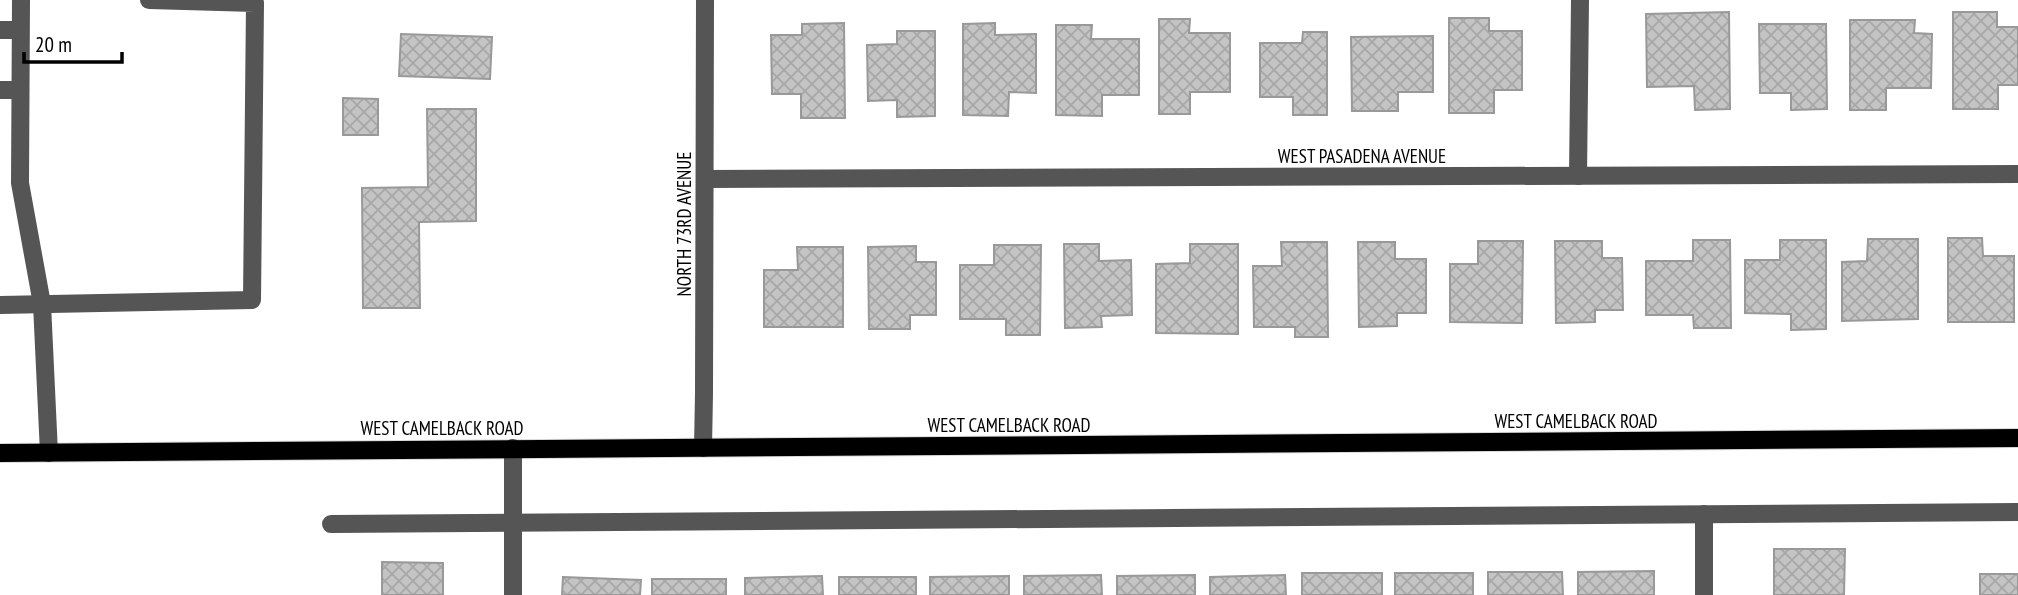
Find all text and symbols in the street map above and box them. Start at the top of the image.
scale bar [24,21,122,65]
text: 20 m [35,31,72,58]
street label: WEST PASADENA AVENUE [1278,144,1446,168]
street label: NORTH 73RD AVENUE [672,152,696,296]
street label: WEST CAMELBACK ROAD [1494,409,1658,433]
street label: WEST CAMELBACK ROAD [927,413,1091,437]
street label: WEST CAMELBACK ROAD [360,416,524,440]

